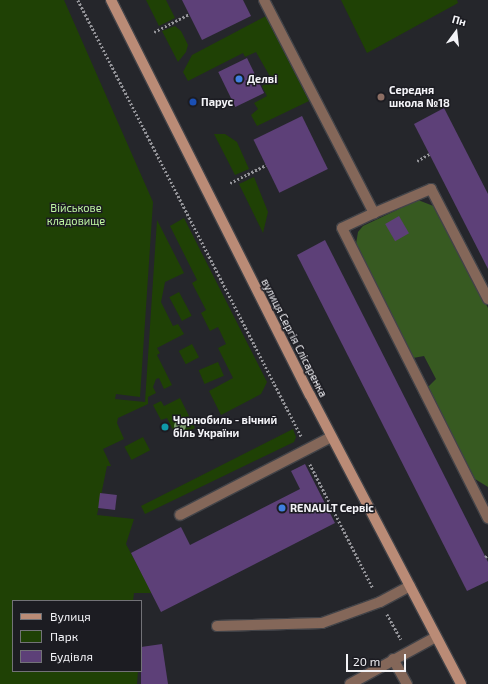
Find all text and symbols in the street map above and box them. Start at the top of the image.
north arrow [436,12,476,52]
text: Пн [451,12,468,28]
place label: Делві [247,72,277,86]
marker: Делві [234,74,244,84]
place label: Середня школа №18 [389,84,450,110]
marker: Середня школа №18 [376,92,386,102]
place label: Парус [201,95,233,109]
marker: Парус [188,97,198,107]
park label: Військове кладовище [47,202,105,228]
street label: вулиця Сергія Слісаренка [258,276,330,400]
place label: Чорнобиль - вічний біль України [173,414,277,440]
marker: Чорнобиль - вічний біль України [160,422,170,432]
place label: RENAULT Сервіс [290,501,374,515]
marker: RENAULT Сервіс [277,503,287,513]
legend [12,600,142,672]
text: Вулиця [50,609,91,623]
text: Парк [50,629,78,643]
scale bar [348,646,408,672]
text: Будівля [50,649,93,663]
text: 20 m [353,654,380,668]

